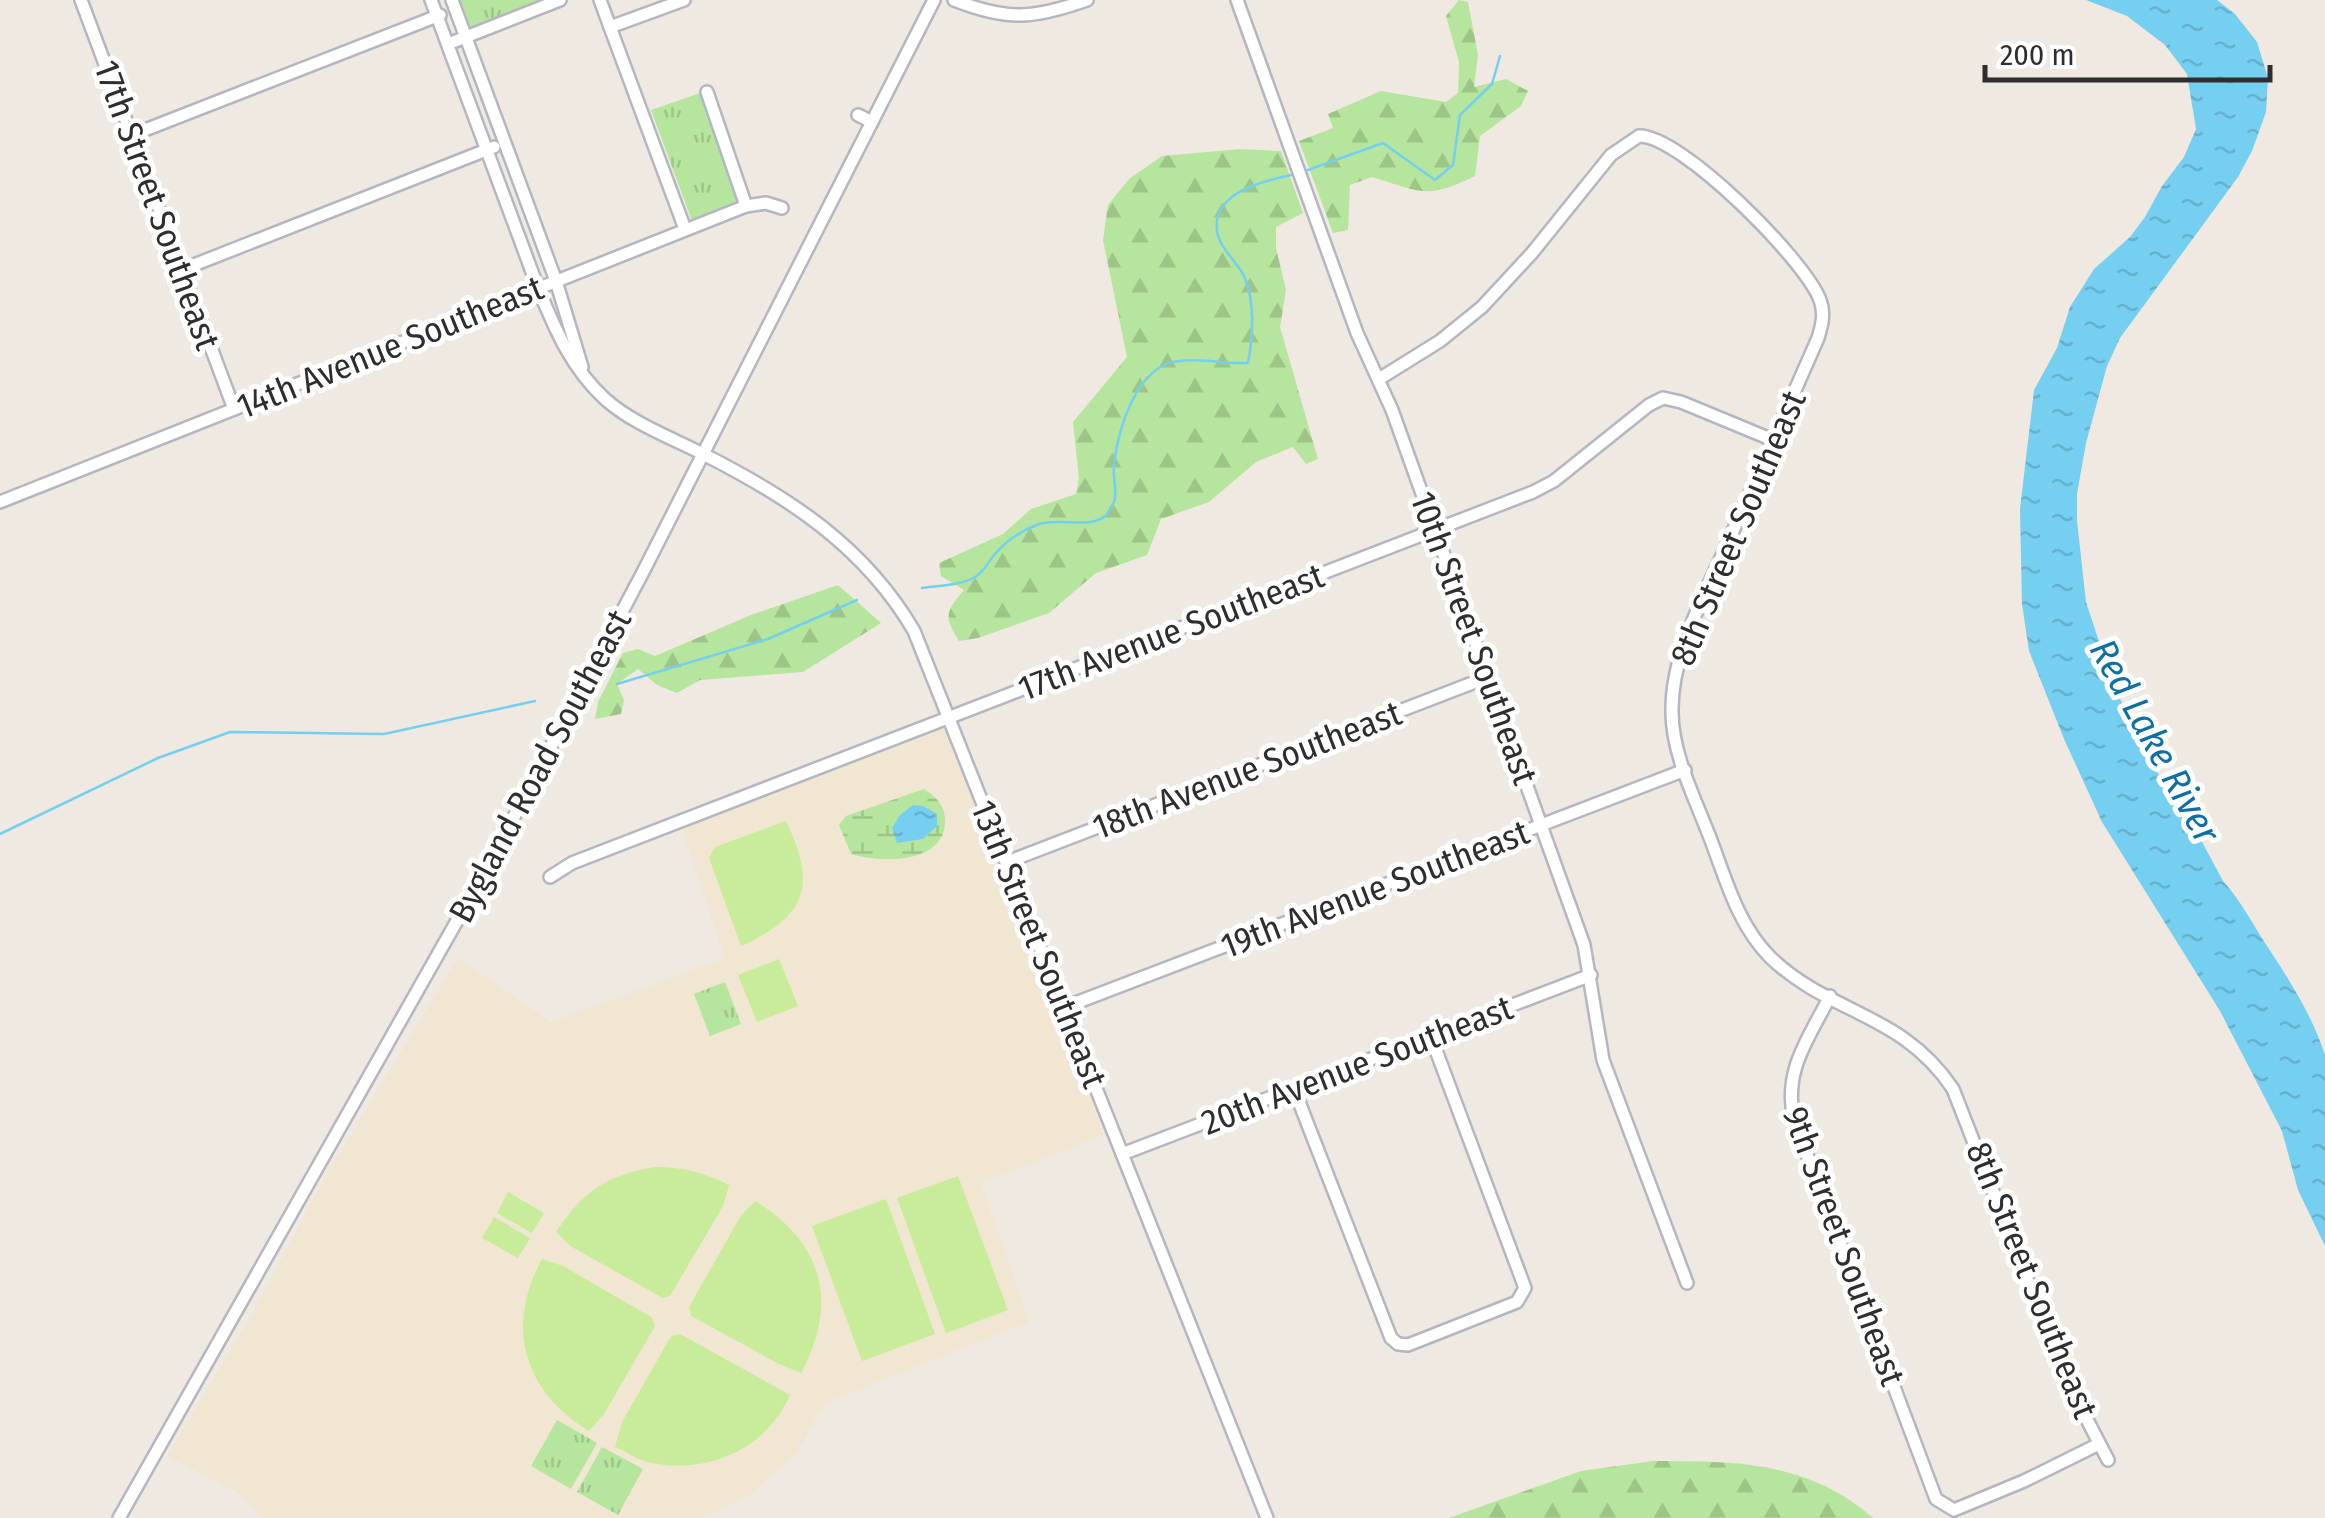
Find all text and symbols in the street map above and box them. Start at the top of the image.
scale bar [1985,20,2270,82]
text: 200 m [2000,37,2075,73]
street label: 17th Street Southeast [85,55,229,356]
street label: 14th Avenue Southeast [231,266,550,428]
street label: 8th Street Southeast [1661,384,1815,672]
street label: 10th Street Southeast [1402,486,1547,791]
street label: 17th Avenue Southeast [1012,554,1330,710]
street label: Bygland Road Southeast [440,602,640,929]
water label: Red Lake River [2080,631,2231,853]
street label: 18th Avenue Southeast [1087,692,1408,848]
street label: 13th Street Southeast [962,794,1116,1094]
street label: 19th Avenue Southeast [1215,811,1535,967]
street label: 20th Avenue Southeast [1196,986,1519,1144]
street label: 9th Street Southeast [1774,1101,1914,1392]
street label: 8th Street Southeast [1957,1136,2107,1425]

